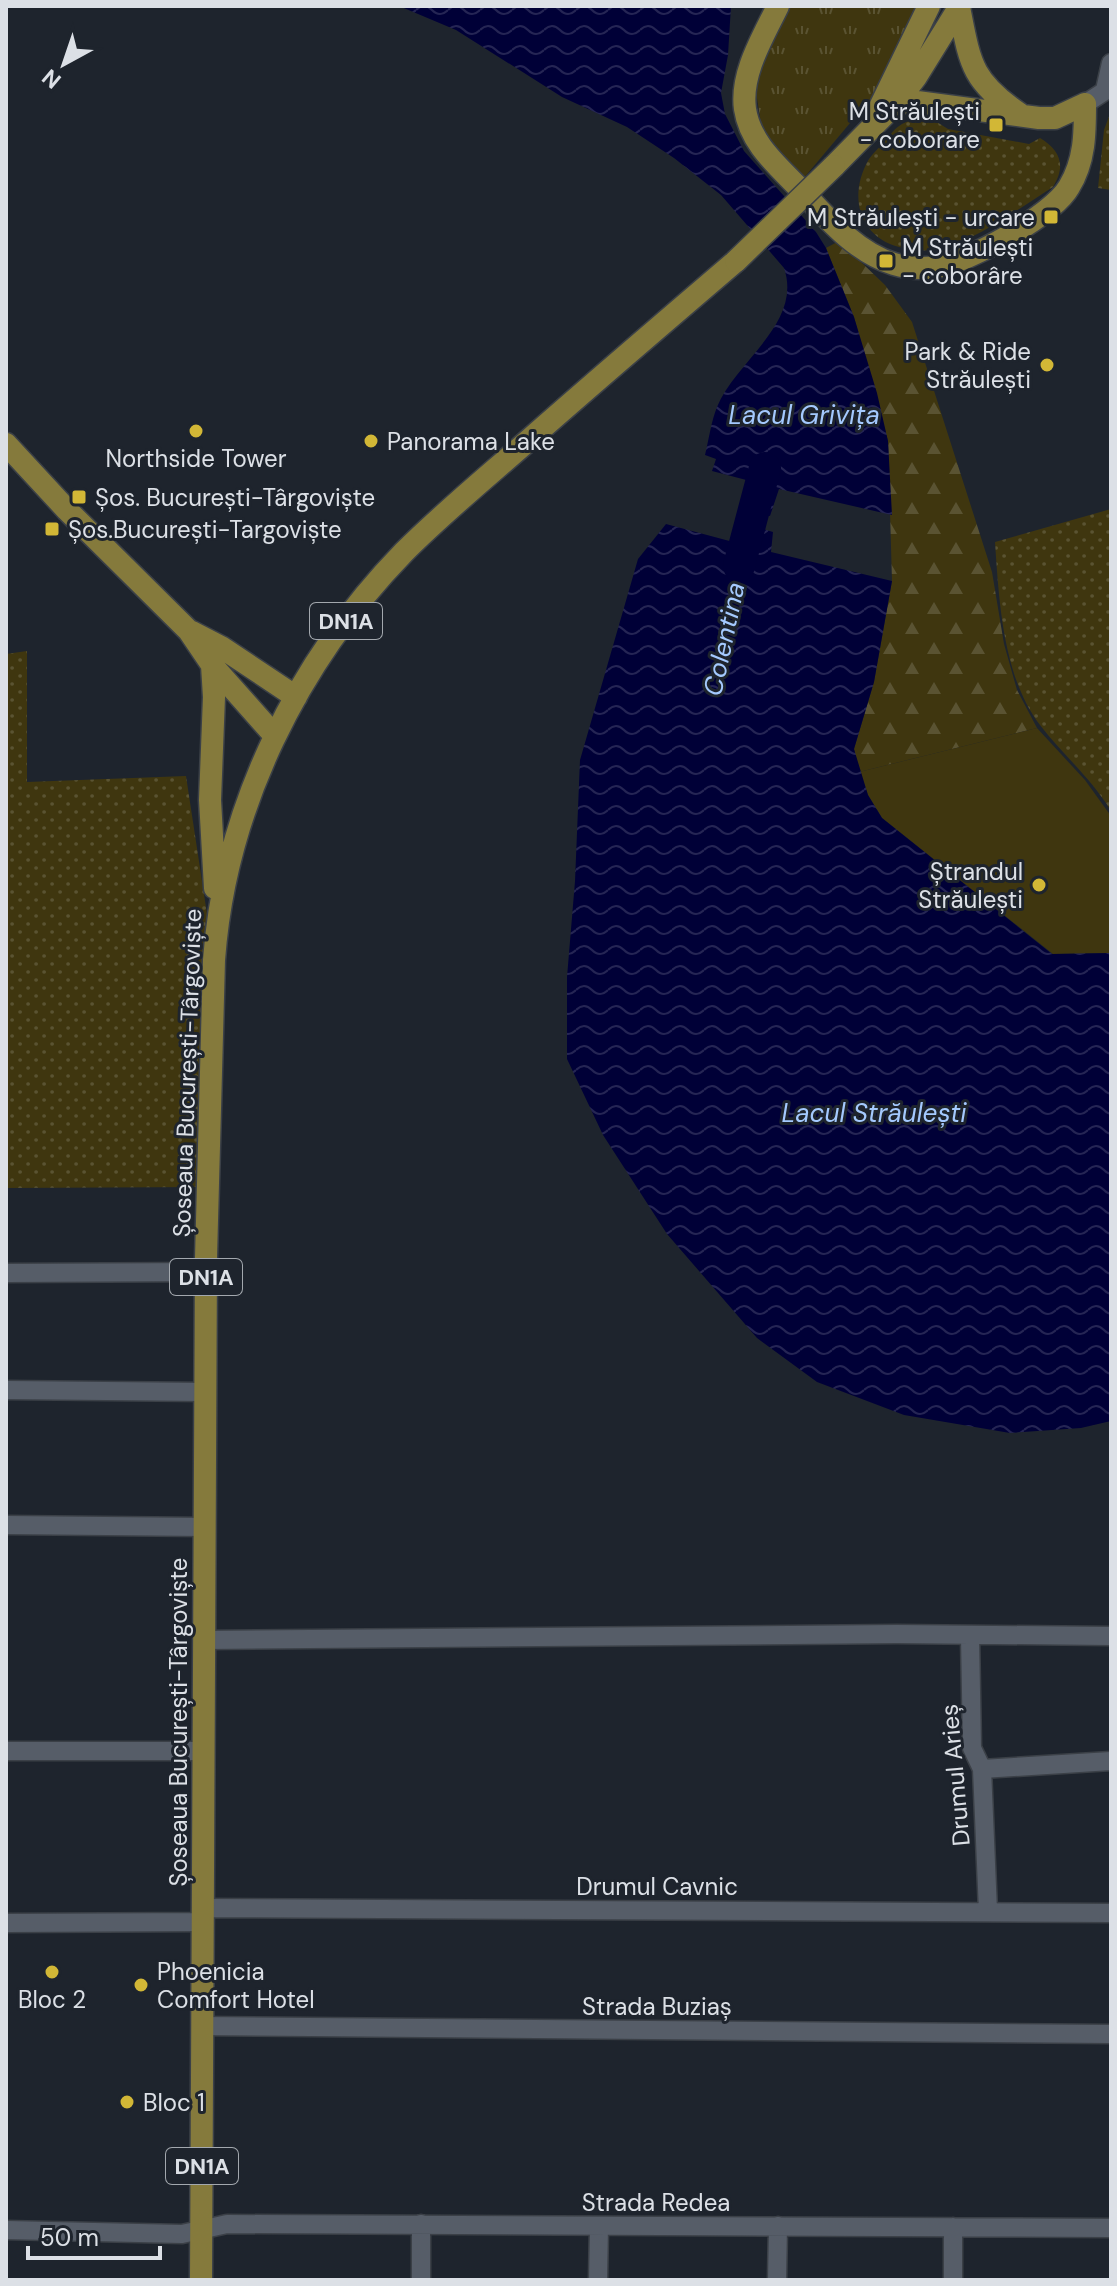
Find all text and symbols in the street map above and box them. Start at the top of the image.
north arrow [24,24,104,104]
text: N [36,63,67,95]
place label: M Străulești - coborare [849,96,980,155]
marker: M Străulești - coborare [987,116,1005,134]
place label: M Străulești - urcare [807,202,1035,233]
marker: M Străulești - urcare [1042,208,1060,226]
place label: M Străulești - coborâre [902,232,1033,291]
marker: M Străulești - coborâre [877,252,895,270]
place label: Park & Ride Străulești [905,336,1031,395]
marker: Park & Ride Străulești [1038,356,1056,374]
water label: Lacul Grivița [728,398,880,432]
marker: Northside Tower [187,422,205,440]
place label: Panorama Lake [387,426,555,457]
marker: Panorama Lake [362,432,380,450]
place label: Northside Tower [105,443,287,474]
place label: Șos. București-Târgoviște [95,482,375,513]
marker: Șos. București-Târgoviște [70,488,88,506]
place label: Șos.București-Targoviște [68,514,342,545]
marker: Șos.București-Targoviște [43,520,61,538]
water label: Colentina [695,579,753,699]
road number: DN1A [310,603,382,639]
place label: Ștrandul Străulești [918,856,1023,915]
marker: Ștrandul Străulești [1030,876,1048,894]
street label: Șoseaua București-Târgoviște [166,908,208,1238]
water label: Lacul Străulești [782,1096,967,1130]
road number: DN1A [170,1259,242,1295]
street label: Șoseaua București-Târgoviște [163,1558,194,1886]
street label: Drumul Arieș [933,1703,977,1847]
street label: Drumul Cavnic [576,1871,738,1902]
place label: Phoenicia Comfort Hotel [157,1956,315,2015]
marker: Bloc 2 [43,1963,61,1981]
marker: Phoenicia Comfort Hotel [132,1976,150,1994]
place label: Bloc 2 [18,1984,86,2015]
street label: Strada Buziaș [582,1991,732,2022]
place label: Bloc 1 [143,2087,205,2118]
marker: Bloc 1 [118,2093,136,2111]
road number: DN1A [166,2148,238,2184]
street label: Strada Redea [582,2187,730,2218]
scale bar [28,2210,160,2260]
text: 50 m [40,2222,99,2253]

